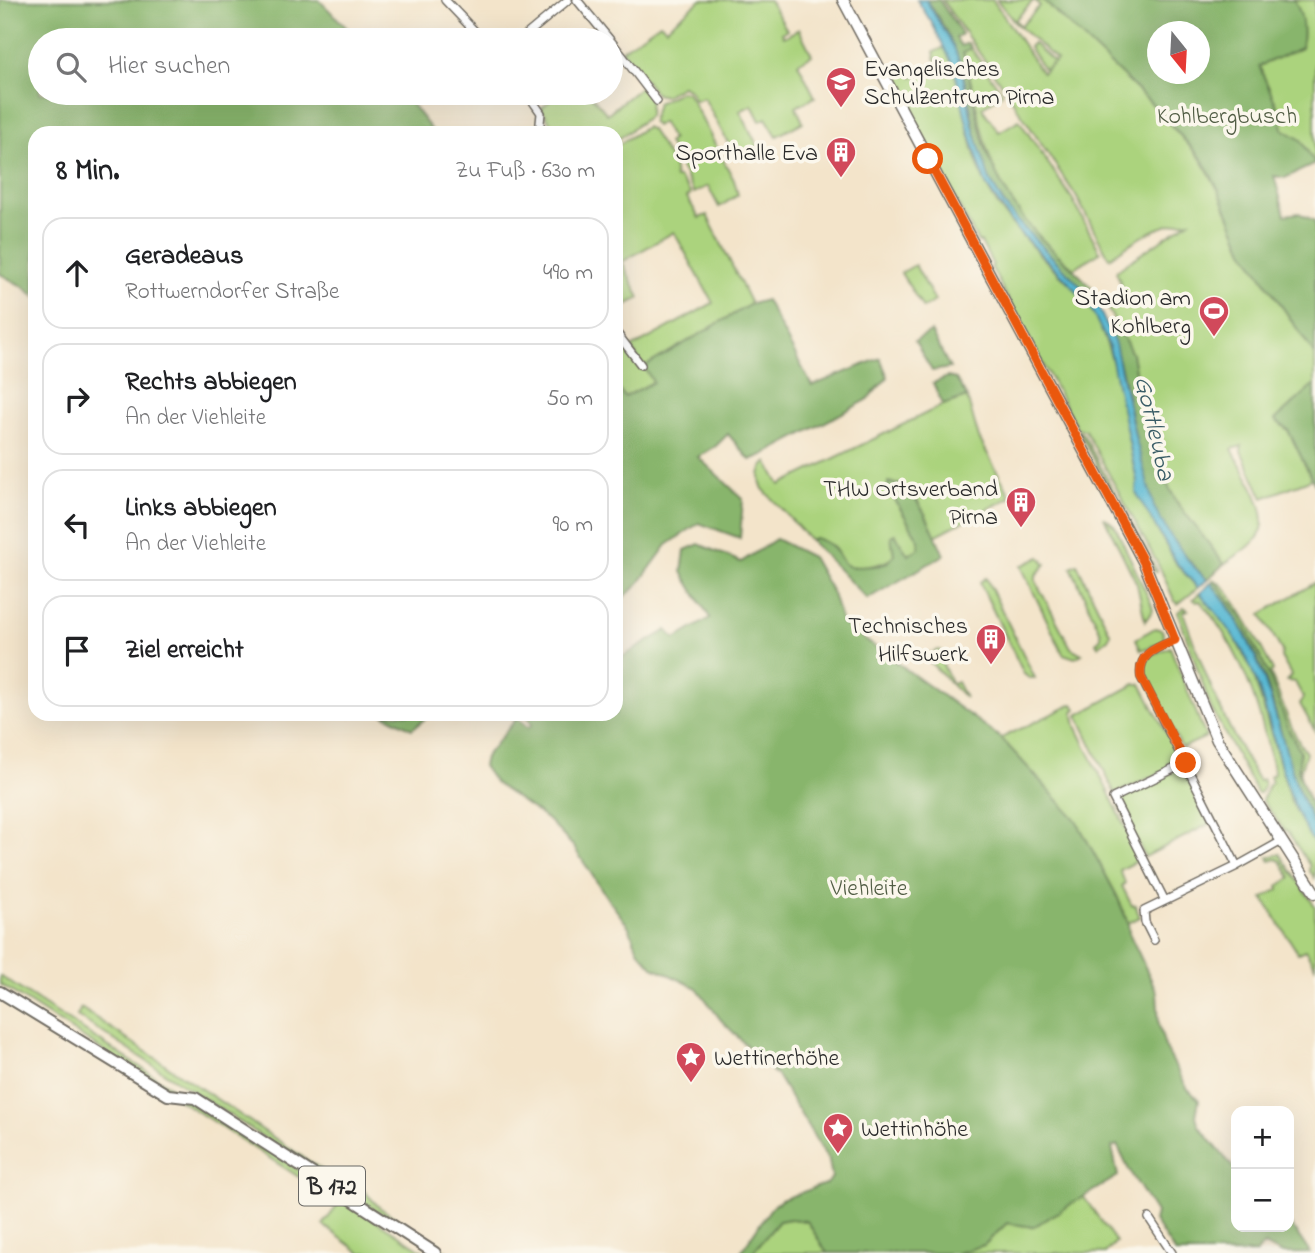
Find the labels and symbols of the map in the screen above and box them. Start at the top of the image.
north arrow [1147,21,1210,84]
place label: Evangelisches Schulzentrum Pirna [864,53,1055,116]
school or university icon: Evangelisches Schulzentrum Pirna [824,65,858,109]
park label: Kohlbergbusch [1157,100,1297,135]
building icon: Sporthalle Eva [824,135,858,179]
place label: Sporthalle Eva [676,137,818,172]
route start [912,143,943,174]
place label: Stadion am Kohlberg [1075,282,1191,345]
sports icon: Stadion am Kohlberg [1197,294,1231,338]
water label: Gottleuba [1123,373,1184,485]
place label: THW Ortsverband Pirna [823,473,999,536]
building icon: THW Ortsverband Pirna [1004,485,1038,529]
place label: Technisches Hilfswerk [848,610,968,673]
building icon: Technisches Hilfswerk [974,622,1008,666]
route end [1170,747,1201,778]
park label: Viehleite [830,872,908,907]
place icon: Wettinerhöhe [674,1040,708,1084]
place label: Wettinerhöhe [714,1042,839,1077]
place icon: Wettinhöhe [821,1111,855,1155]
place label: Wettinhöhe [861,1113,968,1148]
road number: B 172 [299,1166,365,1205]

